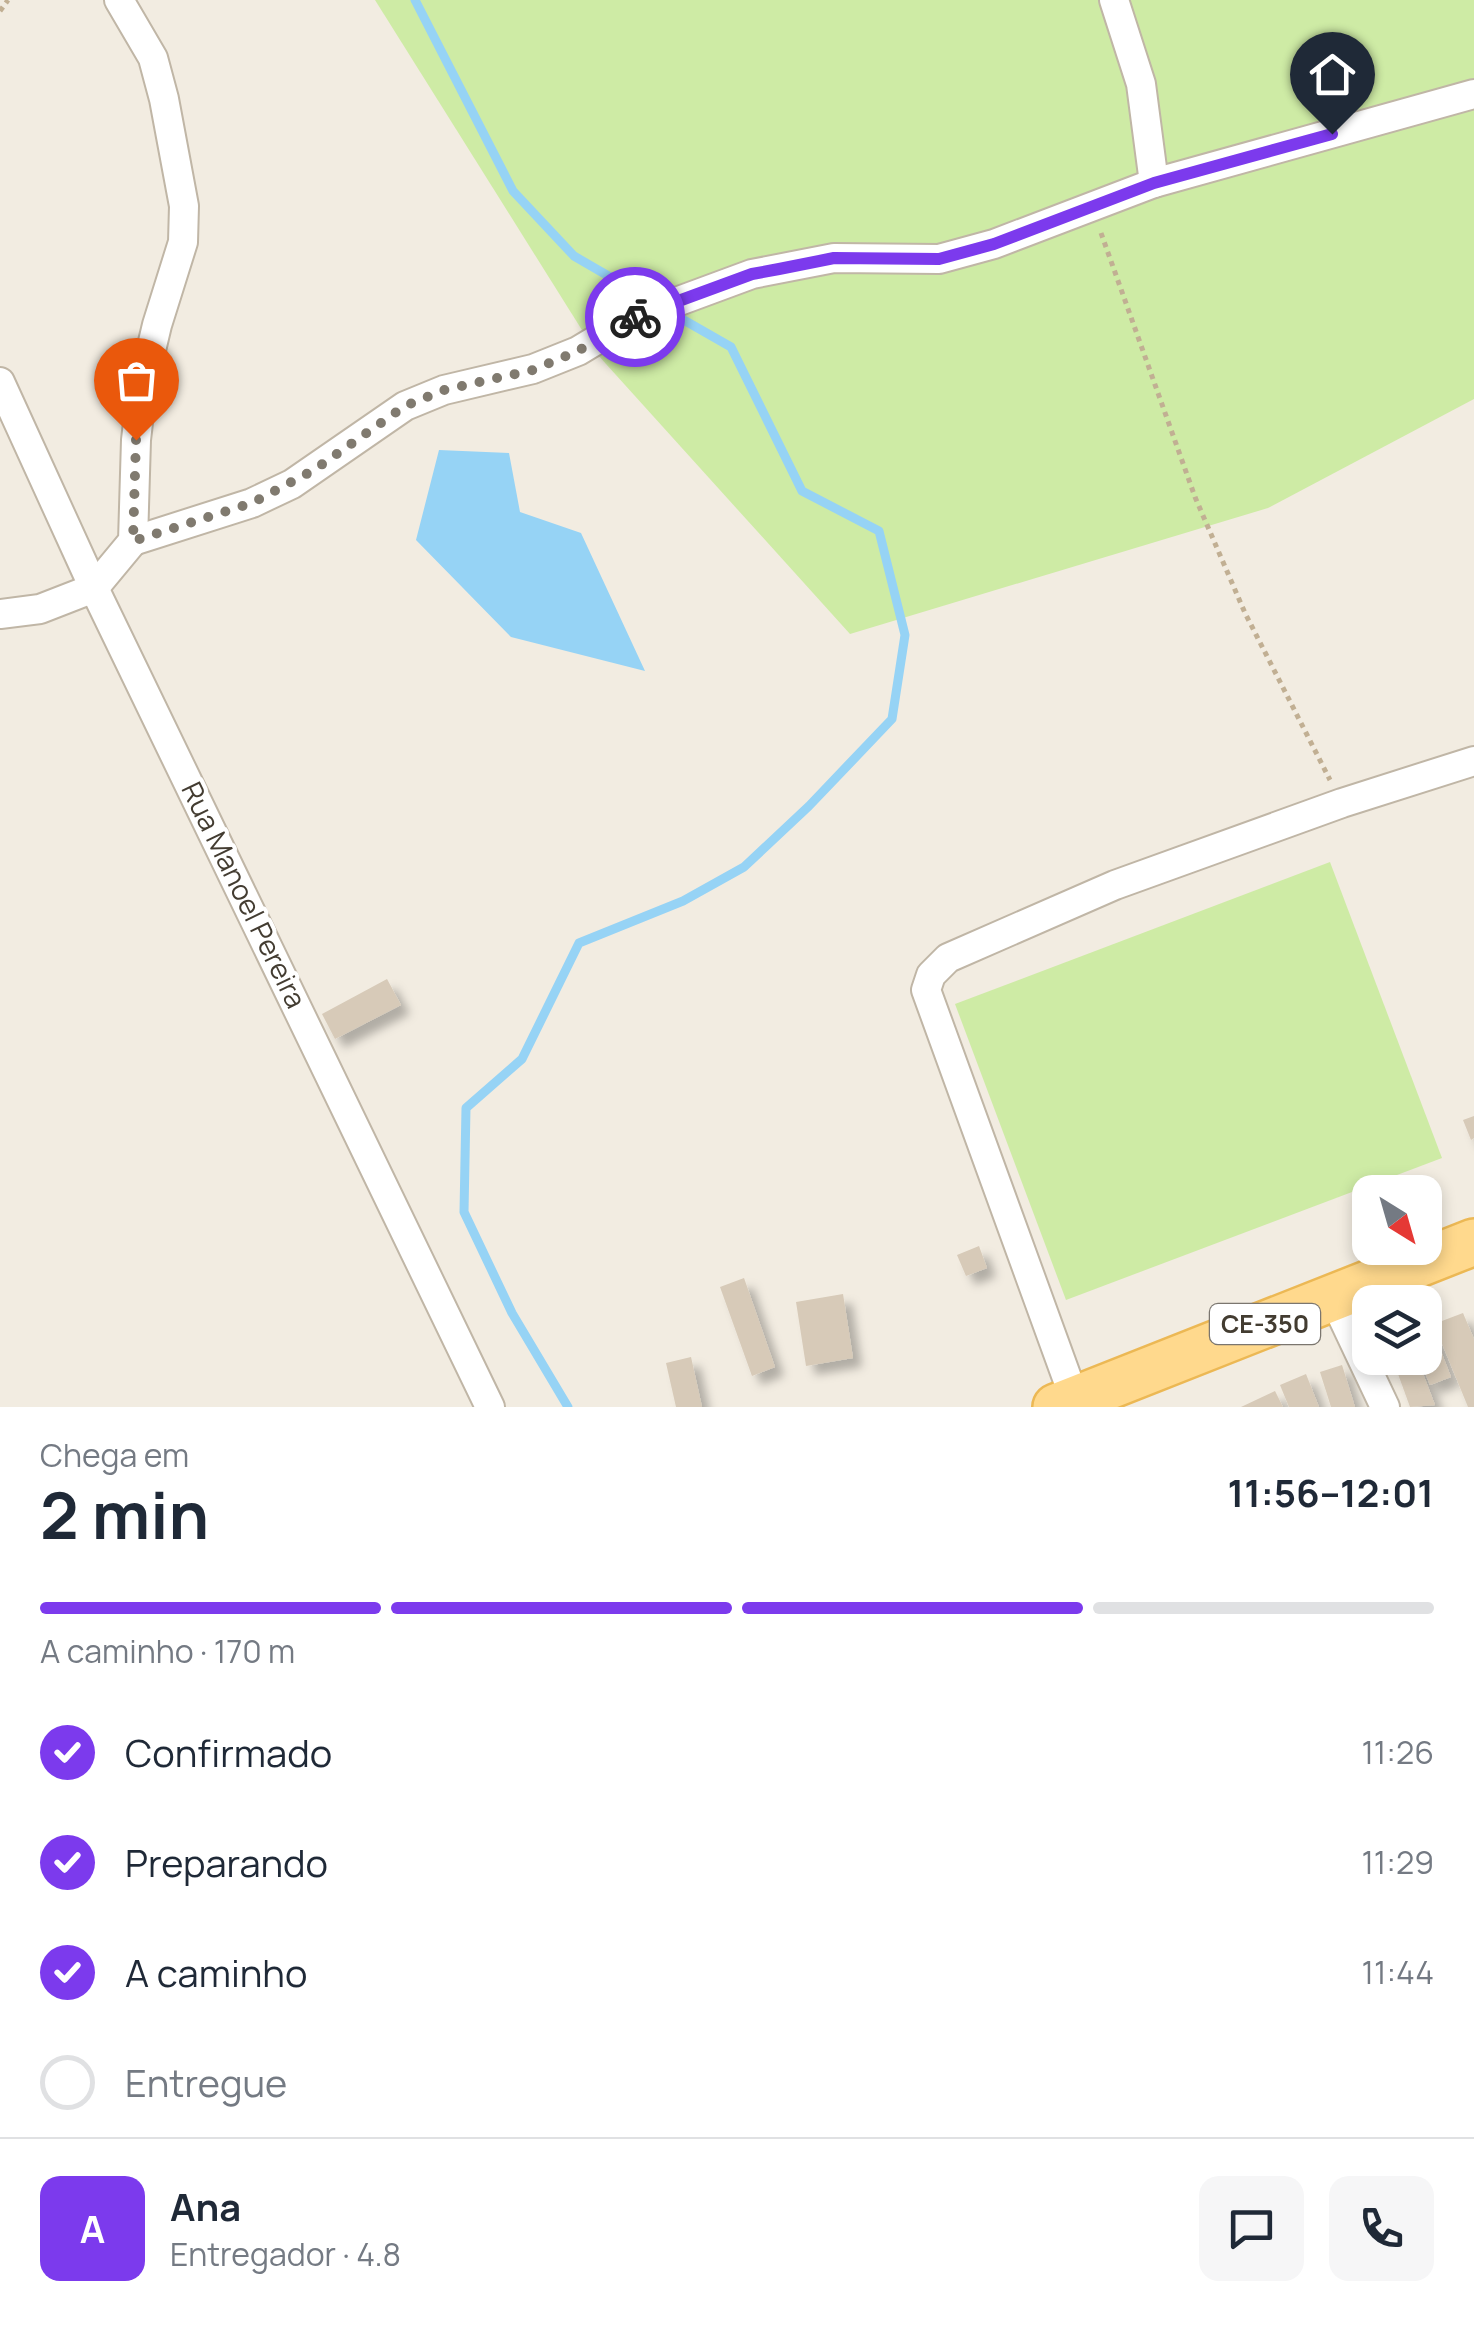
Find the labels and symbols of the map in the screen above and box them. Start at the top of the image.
pin [1290,32,1375,135]
courier [585,267,685,367]
pin [94,338,179,441]
street label: Rua Manoel Pereira [174,775,316,1014]
north arrow [1352,1175,1442,1265]
road number: CE-350 [1210,1304,1320,1344]

